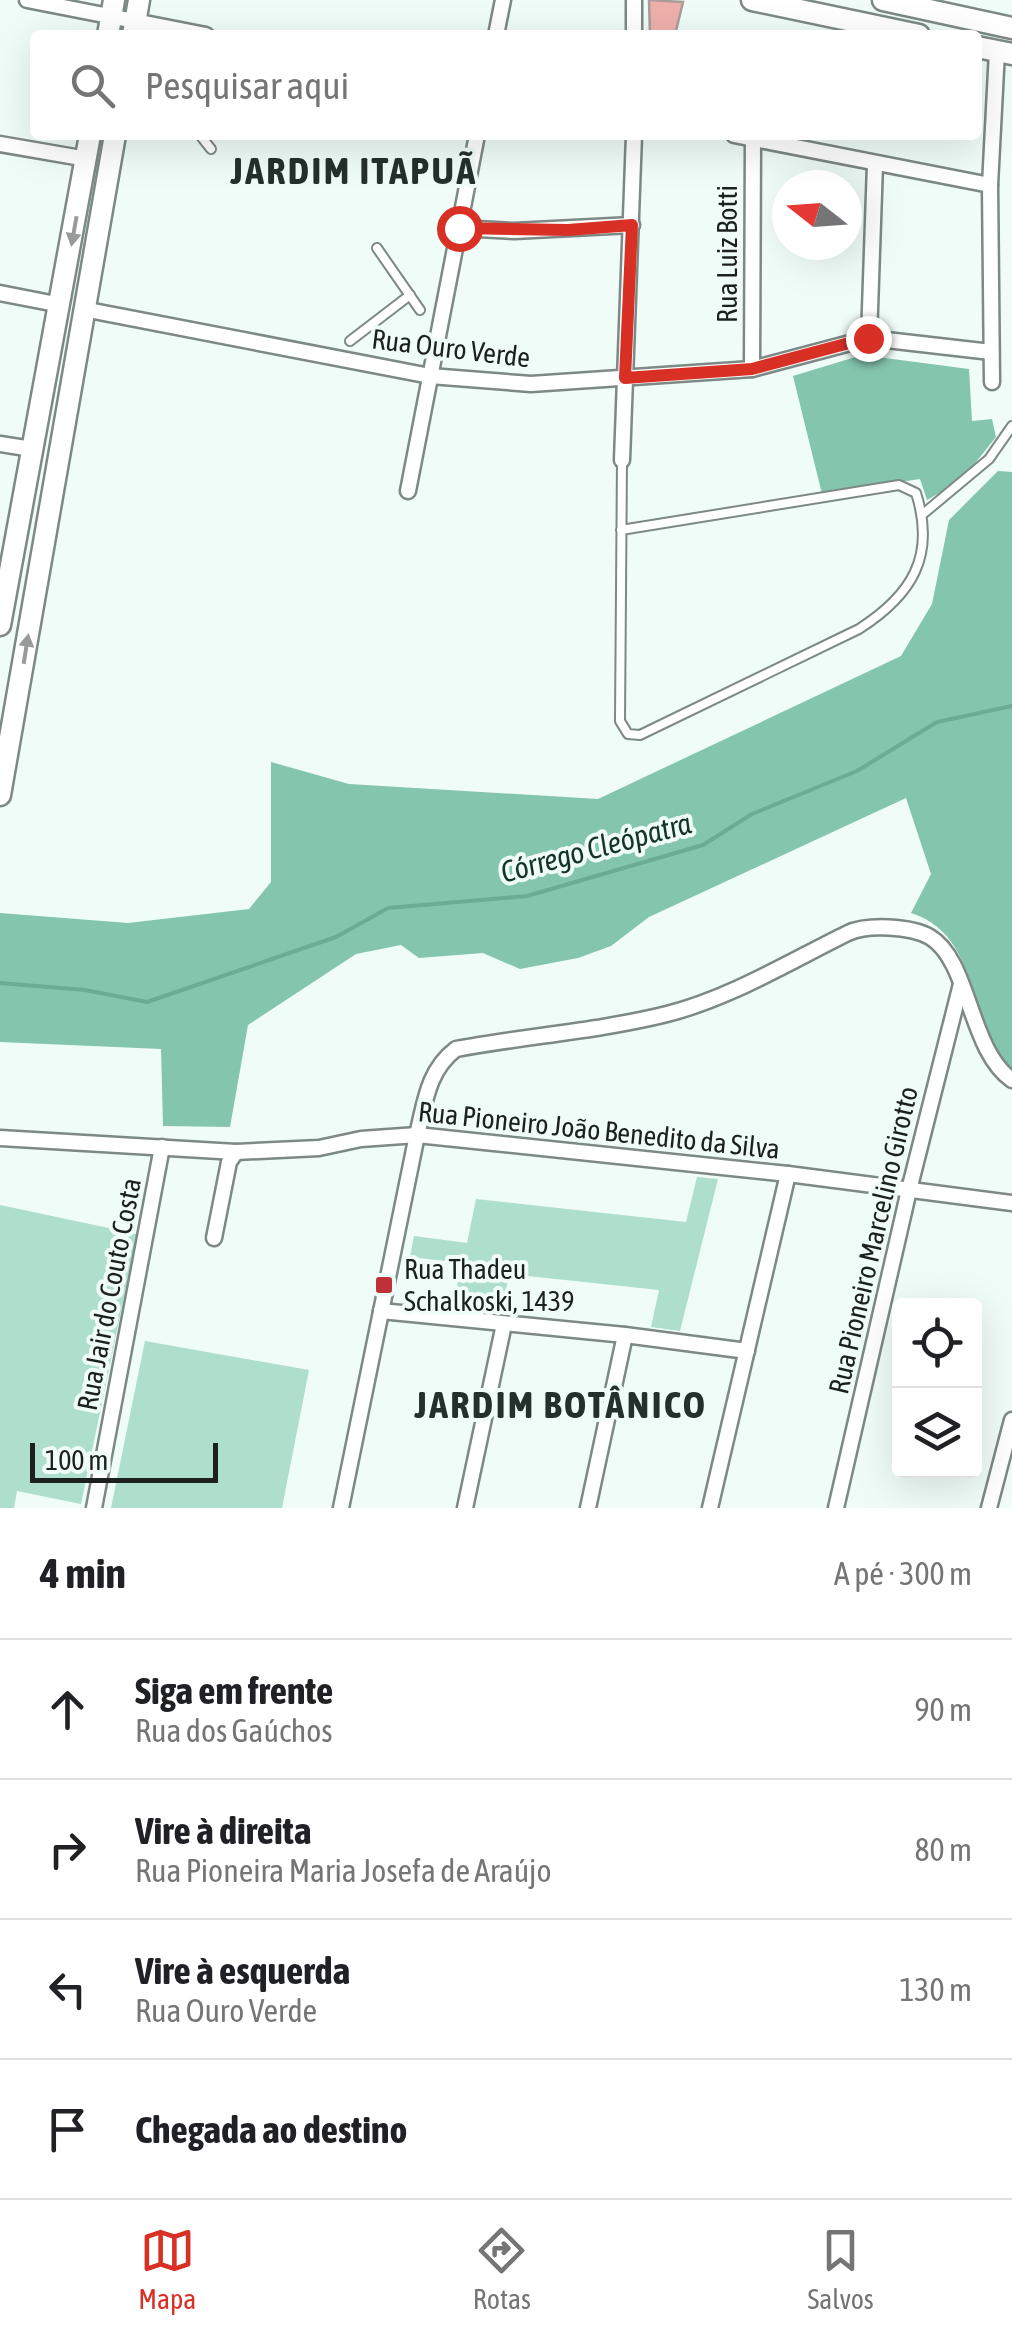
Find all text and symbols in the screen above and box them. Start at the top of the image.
search box [30,30,982,140]
icon: search [65,58,120,113]
text: Pesquisar aqui [145,64,349,107]
district label: JARDIM ITAPUÃ [229,149,478,192]
north arrow [772,170,862,260]
street label: Rua Luiz Botti [711,185,743,323]
route start [437,206,483,252]
one-way arrow [66,216,81,247]
route end [846,316,892,362]
street label: Rua Ouro Verde [370,322,532,374]
one-way arrow [19,633,34,664]
water label: Córrego Cleópatra [497,805,695,889]
street label: Rua Pioneiro Marcelino Girotto [822,1083,924,1397]
street label: Rua Pioneiro João Benedito da Silva [417,1095,781,1165]
street label: Rua Jair do Couto Costa [71,1175,147,1413]
place label: Rua Thadeu Schalkoski, 1439 [404,1253,574,1317]
marker: Rua Thadeu Schalkoski, 1439 [373,1274,395,1296]
map controls [892,1298,982,1478]
button: locate [892,1298,982,1388]
district label: JARDIM BOTÂNICO [414,1383,707,1426]
button: layers [892,1388,982,1478]
scale bar [30,1438,218,1482]
text: 100 m [45,1444,108,1476]
text: 4 min [40,1549,126,1597]
text: A pé · 300 m [834,1555,972,1592]
text: Siga em frente [135,1669,333,1712]
icon: ahead [40,1682,95,1737]
text: 90 m [914,1691,972,1728]
text: Rua dos Gaúchos [135,1712,333,1749]
text: Vire à direita [135,1809,311,1852]
icon: right [40,1822,95,1877]
text: 80 m [914,1831,972,1868]
text: Rua Pioneira Maria Josefa de Araújo [135,1852,552,1889]
text: Vire à esquerda [135,1949,350,1992]
icon: left [40,1962,95,2017]
text: 130 m [899,1971,972,2008]
text: Rua Ouro Verde [135,1992,317,2029]
icon: arrive [40,2102,95,2157]
text: Chegada ao destino [135,2108,407,2151]
tab: Mapa [138,2223,196,2315]
tab: Rotas [473,2223,531,2315]
tab: Salvos [808,2223,874,2315]

